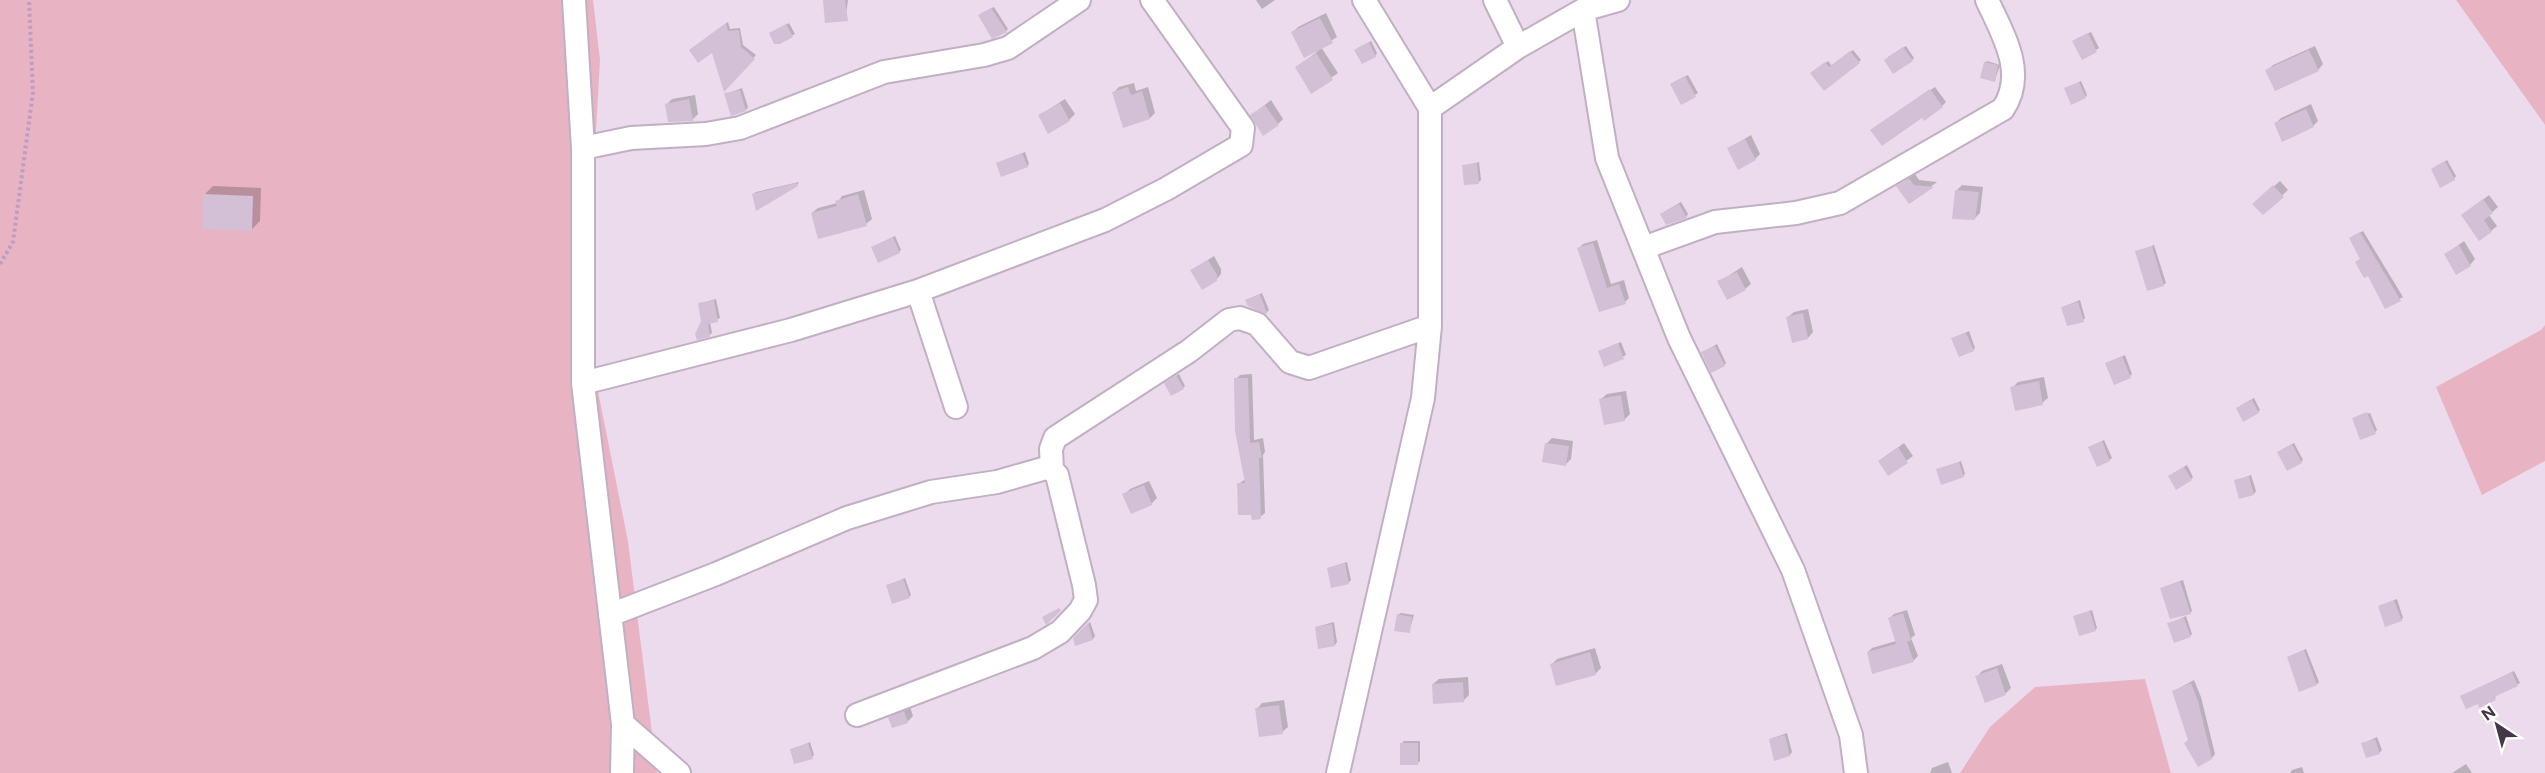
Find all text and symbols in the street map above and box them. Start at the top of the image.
north arrow [2467,695,2527,755]
text: N [2478,702,2499,725]

